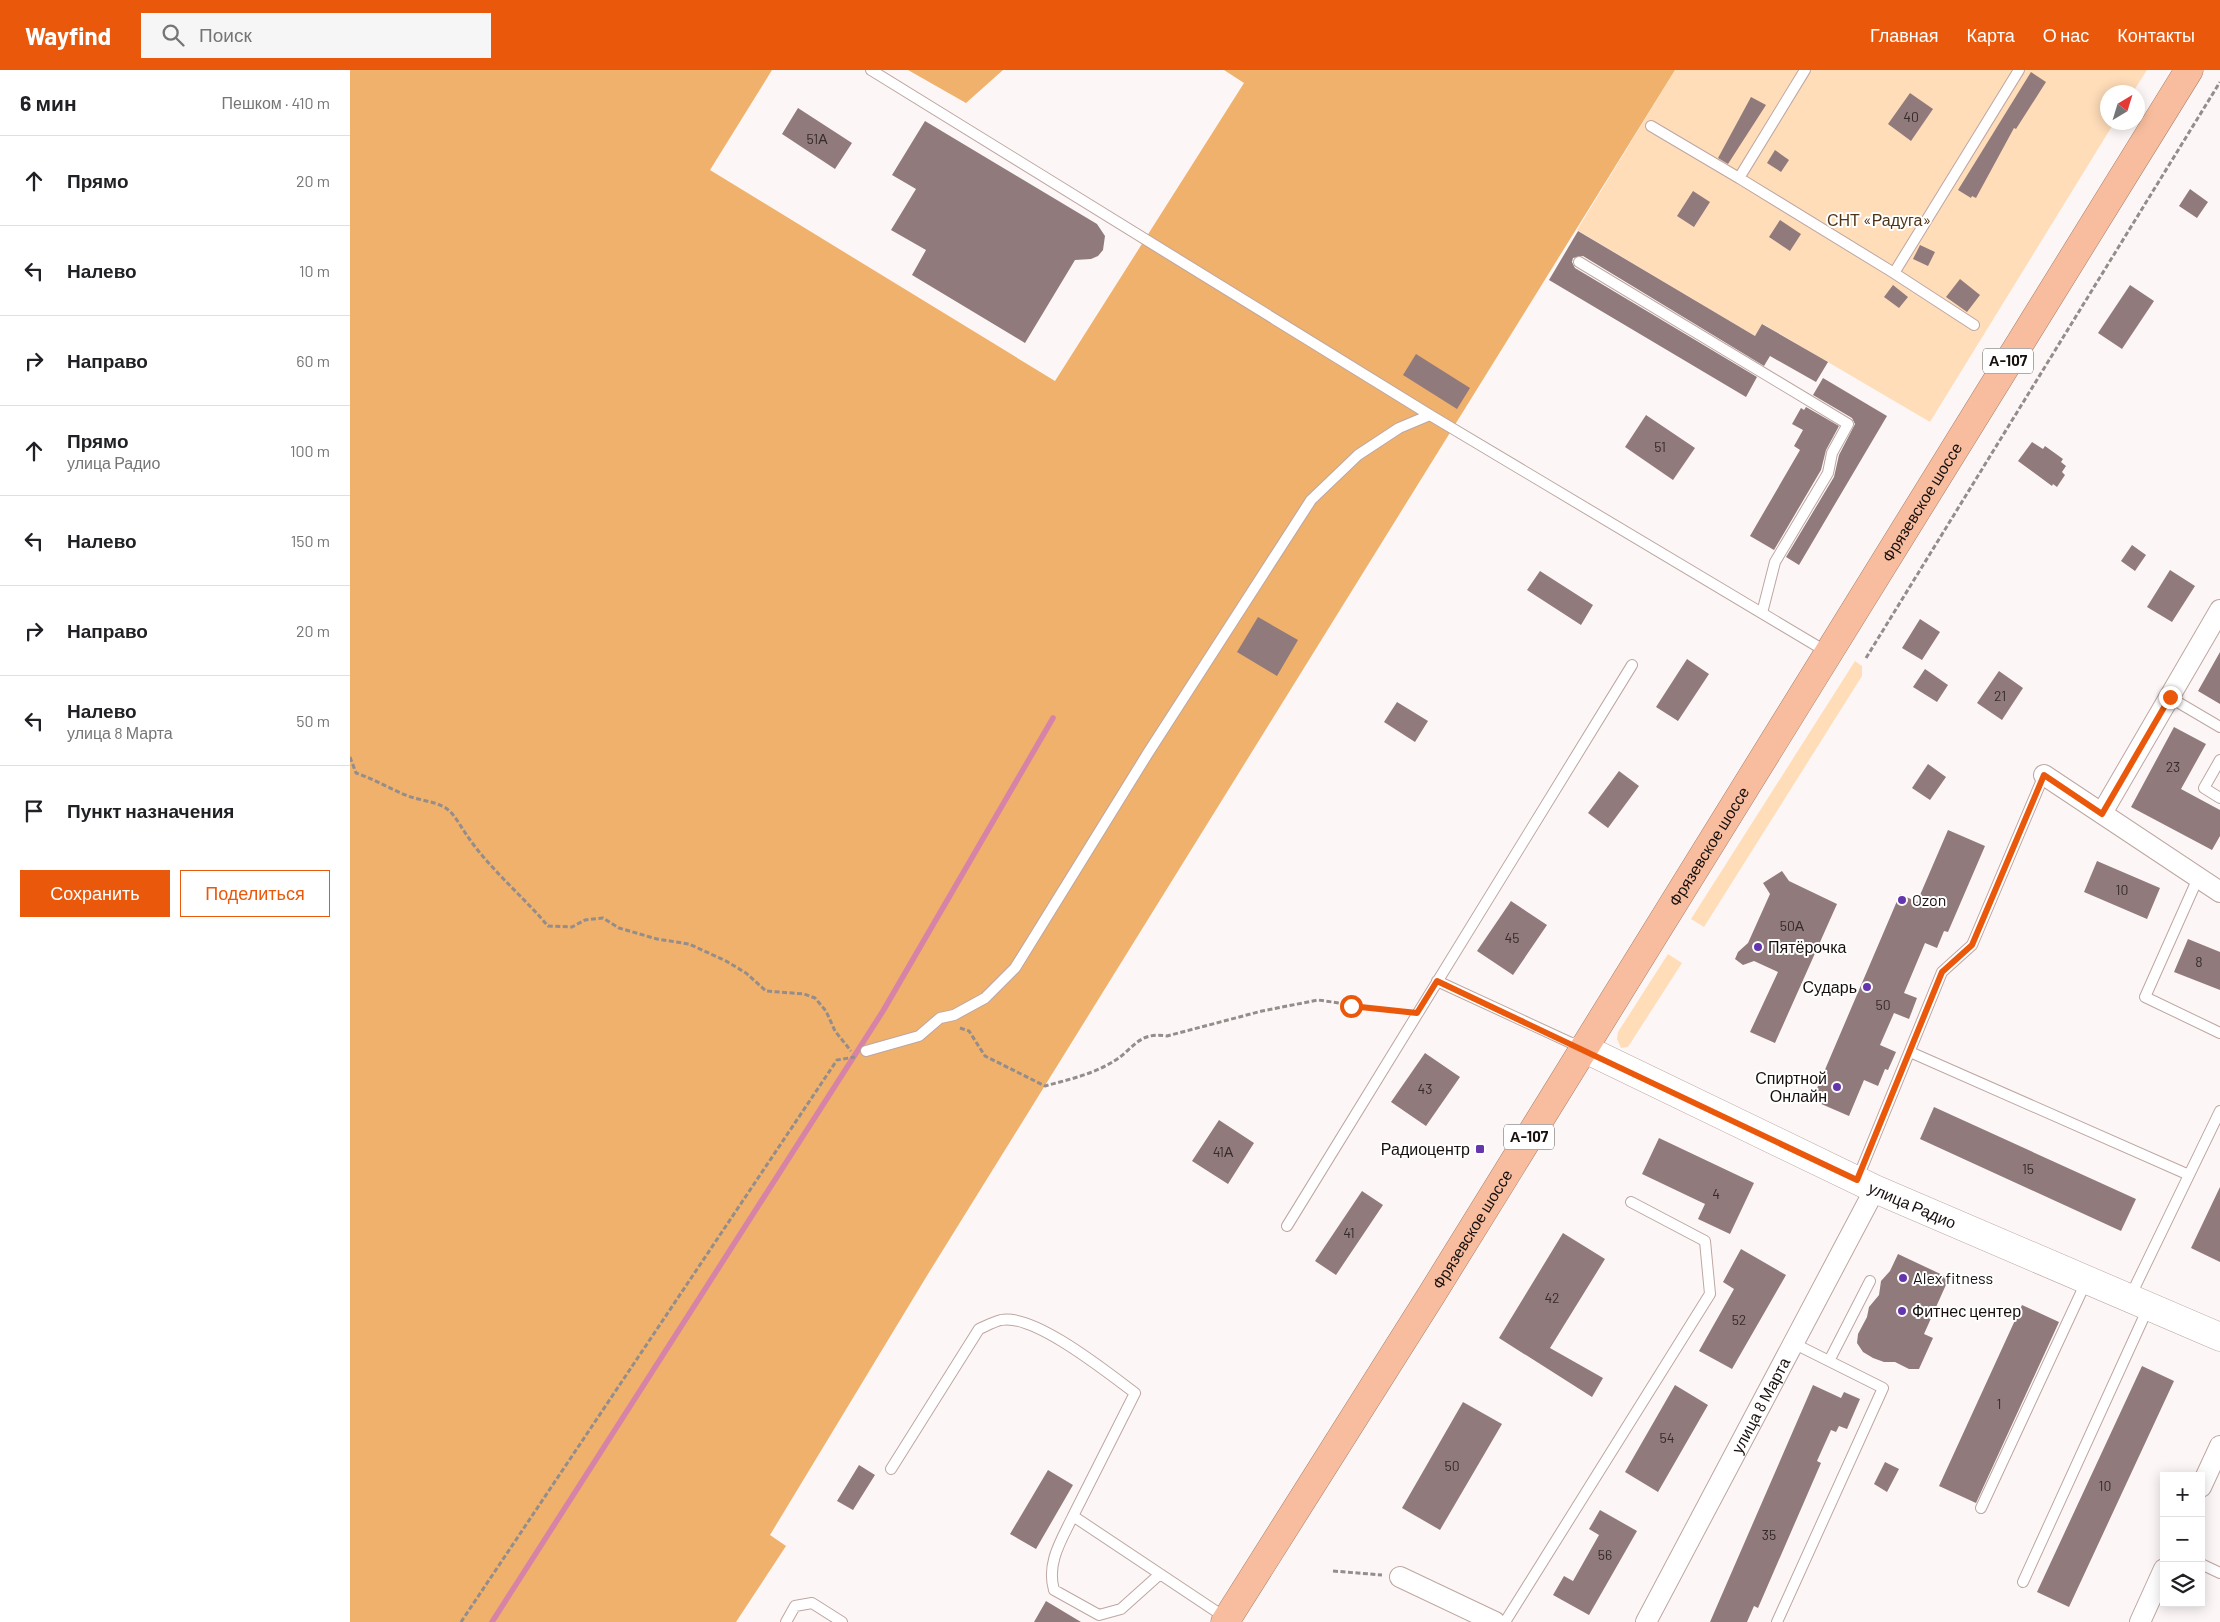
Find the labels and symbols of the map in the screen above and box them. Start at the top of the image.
north arrow [2100,85,2145,130]
house number: 40 [1903,108,1919,125]
house number: 51А [806,130,828,147]
park label: СНТ «Радуга» [1827,210,1931,229]
road number: А-107 [1983,348,2033,374]
house number: 51 [1654,438,1666,455]
street label: Фрязевское шоссе [1877,439,1965,565]
route end [2159,686,2182,709]
house number: 21 [1994,687,2006,704]
house number: 23 [2166,758,2180,775]
street label: Фрязевское шоссе [1664,783,1752,909]
house number: 10 [2116,881,2128,898]
place label: Ozon [1912,890,1946,909]
marker: Ozon [1896,894,1908,906]
house number: 50А [1780,917,1805,934]
house number: 45 [1505,929,1519,946]
place label: Пятёрочка [1768,937,1847,956]
marker: Пятёрочка [1752,941,1764,953]
house number: 8 [2195,953,2203,970]
place label: Сударь [1803,977,1857,996]
marker: Сударь [1861,981,1873,993]
route start [1340,995,1363,1018]
house number: 50 [1875,996,1891,1013]
place label: Спиртной Онлайн [1755,1068,1827,1105]
house number: 43 [1418,1080,1432,1097]
marker: Спиртной Онлайн [1831,1081,1843,1093]
road number: А-107 [1504,1124,1554,1150]
place label: Радиоцентр [1381,1139,1470,1158]
house number: 41А [1213,1143,1234,1160]
marker: Радиоцентр [1474,1143,1486,1155]
house number: 15 [2022,1160,2034,1177]
street label: Фрязевское шоссе [1428,1166,1516,1292]
street label: улица Радио [1866,1177,1959,1232]
house number: 4 [1712,1185,1720,1202]
house number: 41 [1343,1224,1355,1241]
place label: Alex fitness [1913,1268,1993,1287]
marker: Alex fitness [1897,1272,1909,1284]
house number: 42 [1544,1289,1560,1306]
place label: Фитнес центер [1912,1301,2021,1320]
marker: Фитнес центер [1896,1305,1908,1317]
house number: 52 [1732,1311,1746,1328]
street label: улица 8 Марта [1727,1354,1793,1456]
house number: 1 [1997,1395,2001,1412]
house number: 54 [1660,1429,1674,1446]
house number: 50 [1444,1457,1460,1474]
house number: 10 [2099,1477,2111,1494]
house number: 35 [1762,1526,1776,1543]
house number: 56 [1598,1546,1612,1563]

